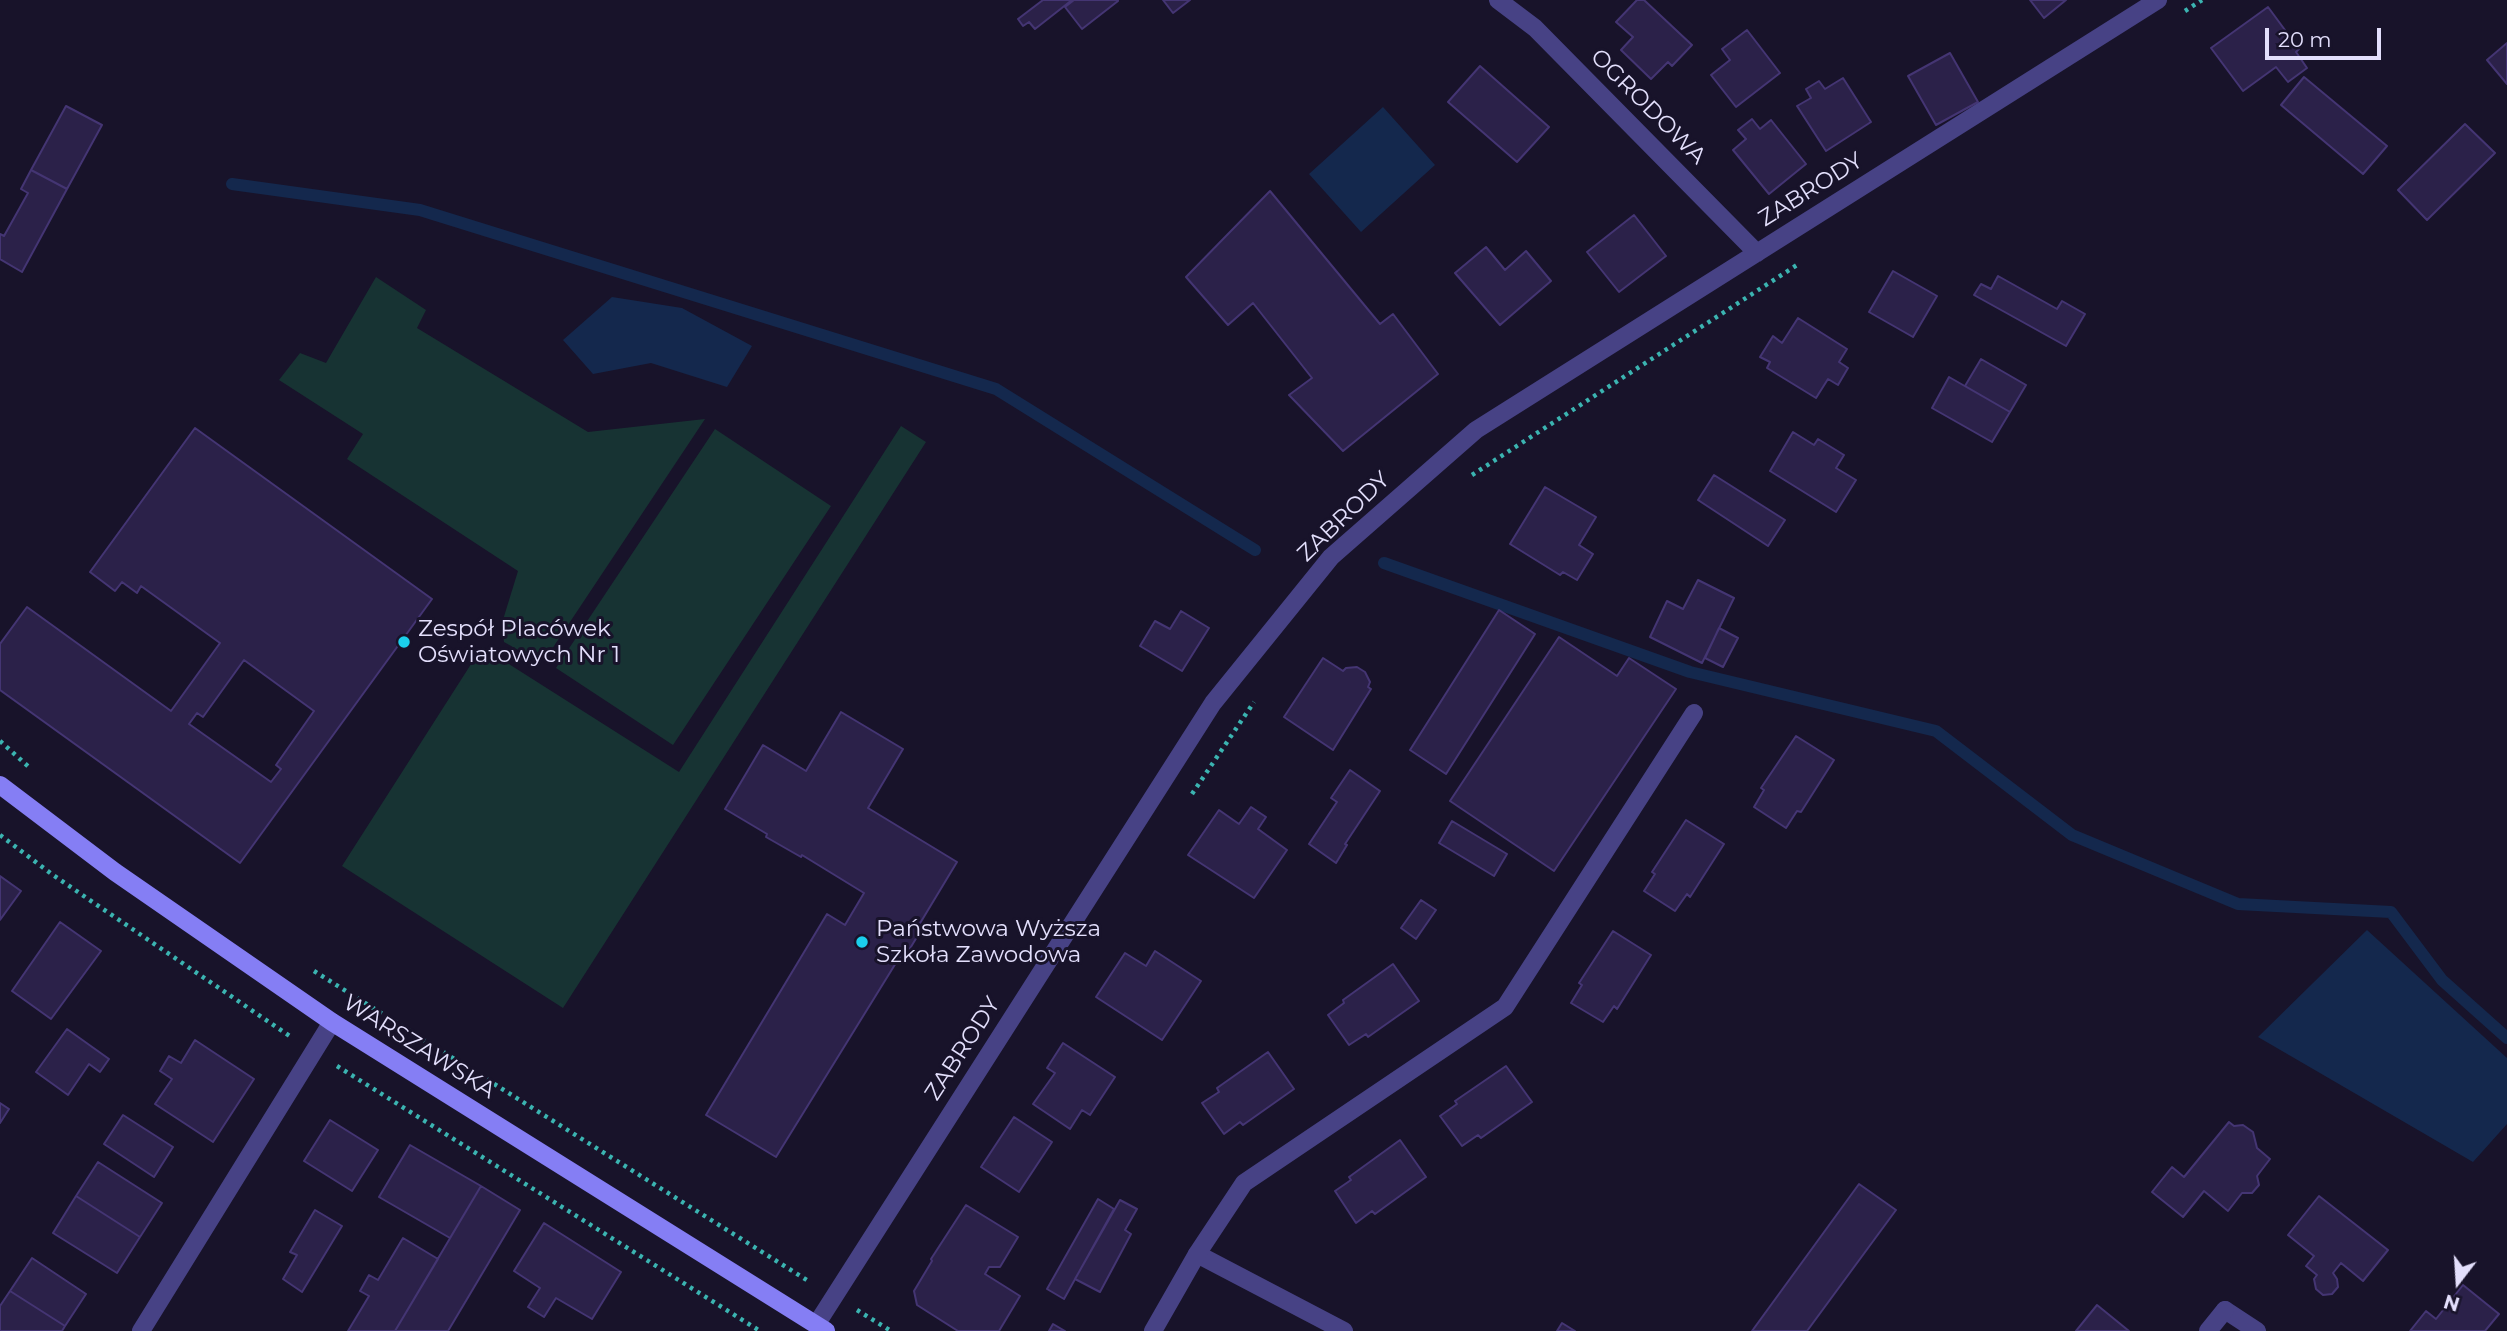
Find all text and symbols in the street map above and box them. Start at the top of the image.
scale bar [2269,14,2384,58]
text: 20 m [2278,27,2332,52]
street label: OGRODOWA [1584,43,1712,171]
street label: ZABRODY [1754,147,1868,233]
street label: ZABRODY [1292,466,1396,568]
place label: Zespół Placówek Oświatowych Nr 1 [418,615,620,669]
marker: Zespół Placówek Oświatowych Nr 1 [396,634,412,650]
place label: Państwowa Wyższa Szkoła Zawodowa [876,915,1101,969]
marker: Państwowa Wyższa Szkoła Zawodowa [854,934,870,950]
street label: WARSZAWSKA [338,989,500,1105]
street label: ZABRODY [919,992,1007,1106]
north arrow [2423,1247,2493,1317]
text: N [2441,1289,2462,1316]

